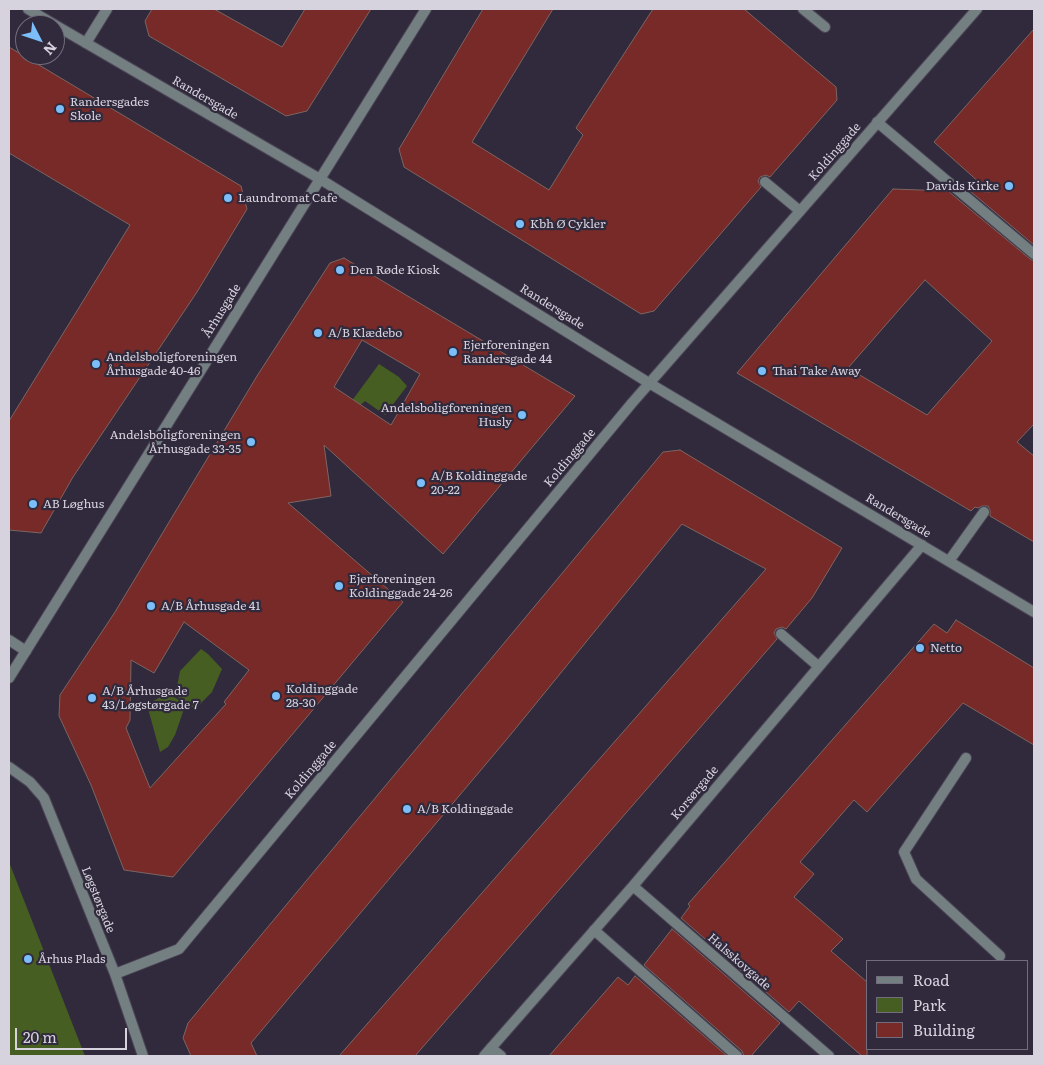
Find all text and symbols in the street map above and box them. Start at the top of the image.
north arrow [15,15,65,65]
text: N [39,38,62,60]
street label: Randersgade [170,73,240,123]
place label: Randersgades Skole [70,95,149,123]
marker: Randersgades Skole [54,103,66,115]
street label: Koldinggade [806,120,864,184]
place label: Davids Kirke [926,179,999,193]
marker: Davids Kirke [1003,180,1015,192]
place label: Laundromat Cafe [238,191,338,205]
marker: Laundromat Cafe [222,192,234,204]
place label: Kbh Ø Cykler [530,217,606,231]
marker: Kbh Ø Cykler [514,218,526,230]
place label: Den Røde Kiosk [350,263,439,277]
marker: Den Røde Kiosk [334,264,346,276]
street label: Århusgade [200,281,244,341]
street label: Randersgade [517,281,587,333]
place label: A/B Klædebo [328,326,402,340]
marker: A/B Klædebo [312,327,324,339]
place label: Ejerforeningen Randersgade 44 [463,338,552,366]
marker: Ejerforeningen Randersgade 44 [447,346,459,358]
place label: Andelsboligforeningen Århusgade 40-46 [106,350,237,378]
marker: Andelsboligforeningen Århusgade 40-46 [90,358,102,370]
place label: Thai Take Away [772,364,861,378]
marker: Thai Take Away [756,365,768,377]
place label: Andelsboligforeningen Husly [381,401,512,429]
marker: Andelsboligforeningen Husly [516,409,528,421]
street label: Koldinggade [541,426,599,490]
place label: Andelsboligforeningen Århusgade 33-35 [110,428,241,456]
marker: Andelsboligforeningen Århusgade 33-35 [245,436,257,448]
place label: A/B Koldinggade 20-22 [431,469,527,497]
marker: A/B Koldinggade 20-22 [415,477,427,489]
street label: Randersgade [863,491,933,541]
place label: AB Løghus [43,497,104,511]
marker: AB Løghus [27,498,39,510]
place label: Ejerforeningen Koldinggade 24-26 [349,572,452,600]
marker: Ejerforeningen Koldinggade 24-26 [333,580,345,592]
place label: A/B Århusgade 41 [161,599,260,613]
marker: A/B Århusgade 41 [145,600,157,612]
place label: Netto [930,641,962,655]
marker: Netto [914,642,926,654]
place label: Koldinggade 28-30 [286,682,358,710]
place label: A/B Århusgade 43/Løgstørgade 7 [102,684,199,712]
marker: Koldinggade 28-30 [270,690,282,702]
marker: A/B Århusgade 43/Løgstørgade 7 [86,692,98,704]
street label: Koldinggade [282,738,340,802]
street label: Korsørgade [668,763,722,823]
place label: A/B Koldinggade [417,802,513,816]
marker: A/B Koldinggade [401,803,413,815]
street label: Løgstørgade [78,865,118,935]
street label: Halsskovgade [705,931,773,993]
place label: Århus Plads [38,952,105,966]
marker: Århus Plads [22,953,34,965]
legend [866,960,1028,1050]
text: Road [913,968,949,991]
text: Park [913,993,946,1016]
scale bar [18,1018,130,1050]
text: Building [913,1018,975,1041]
text: 20 m [23,1025,57,1048]

